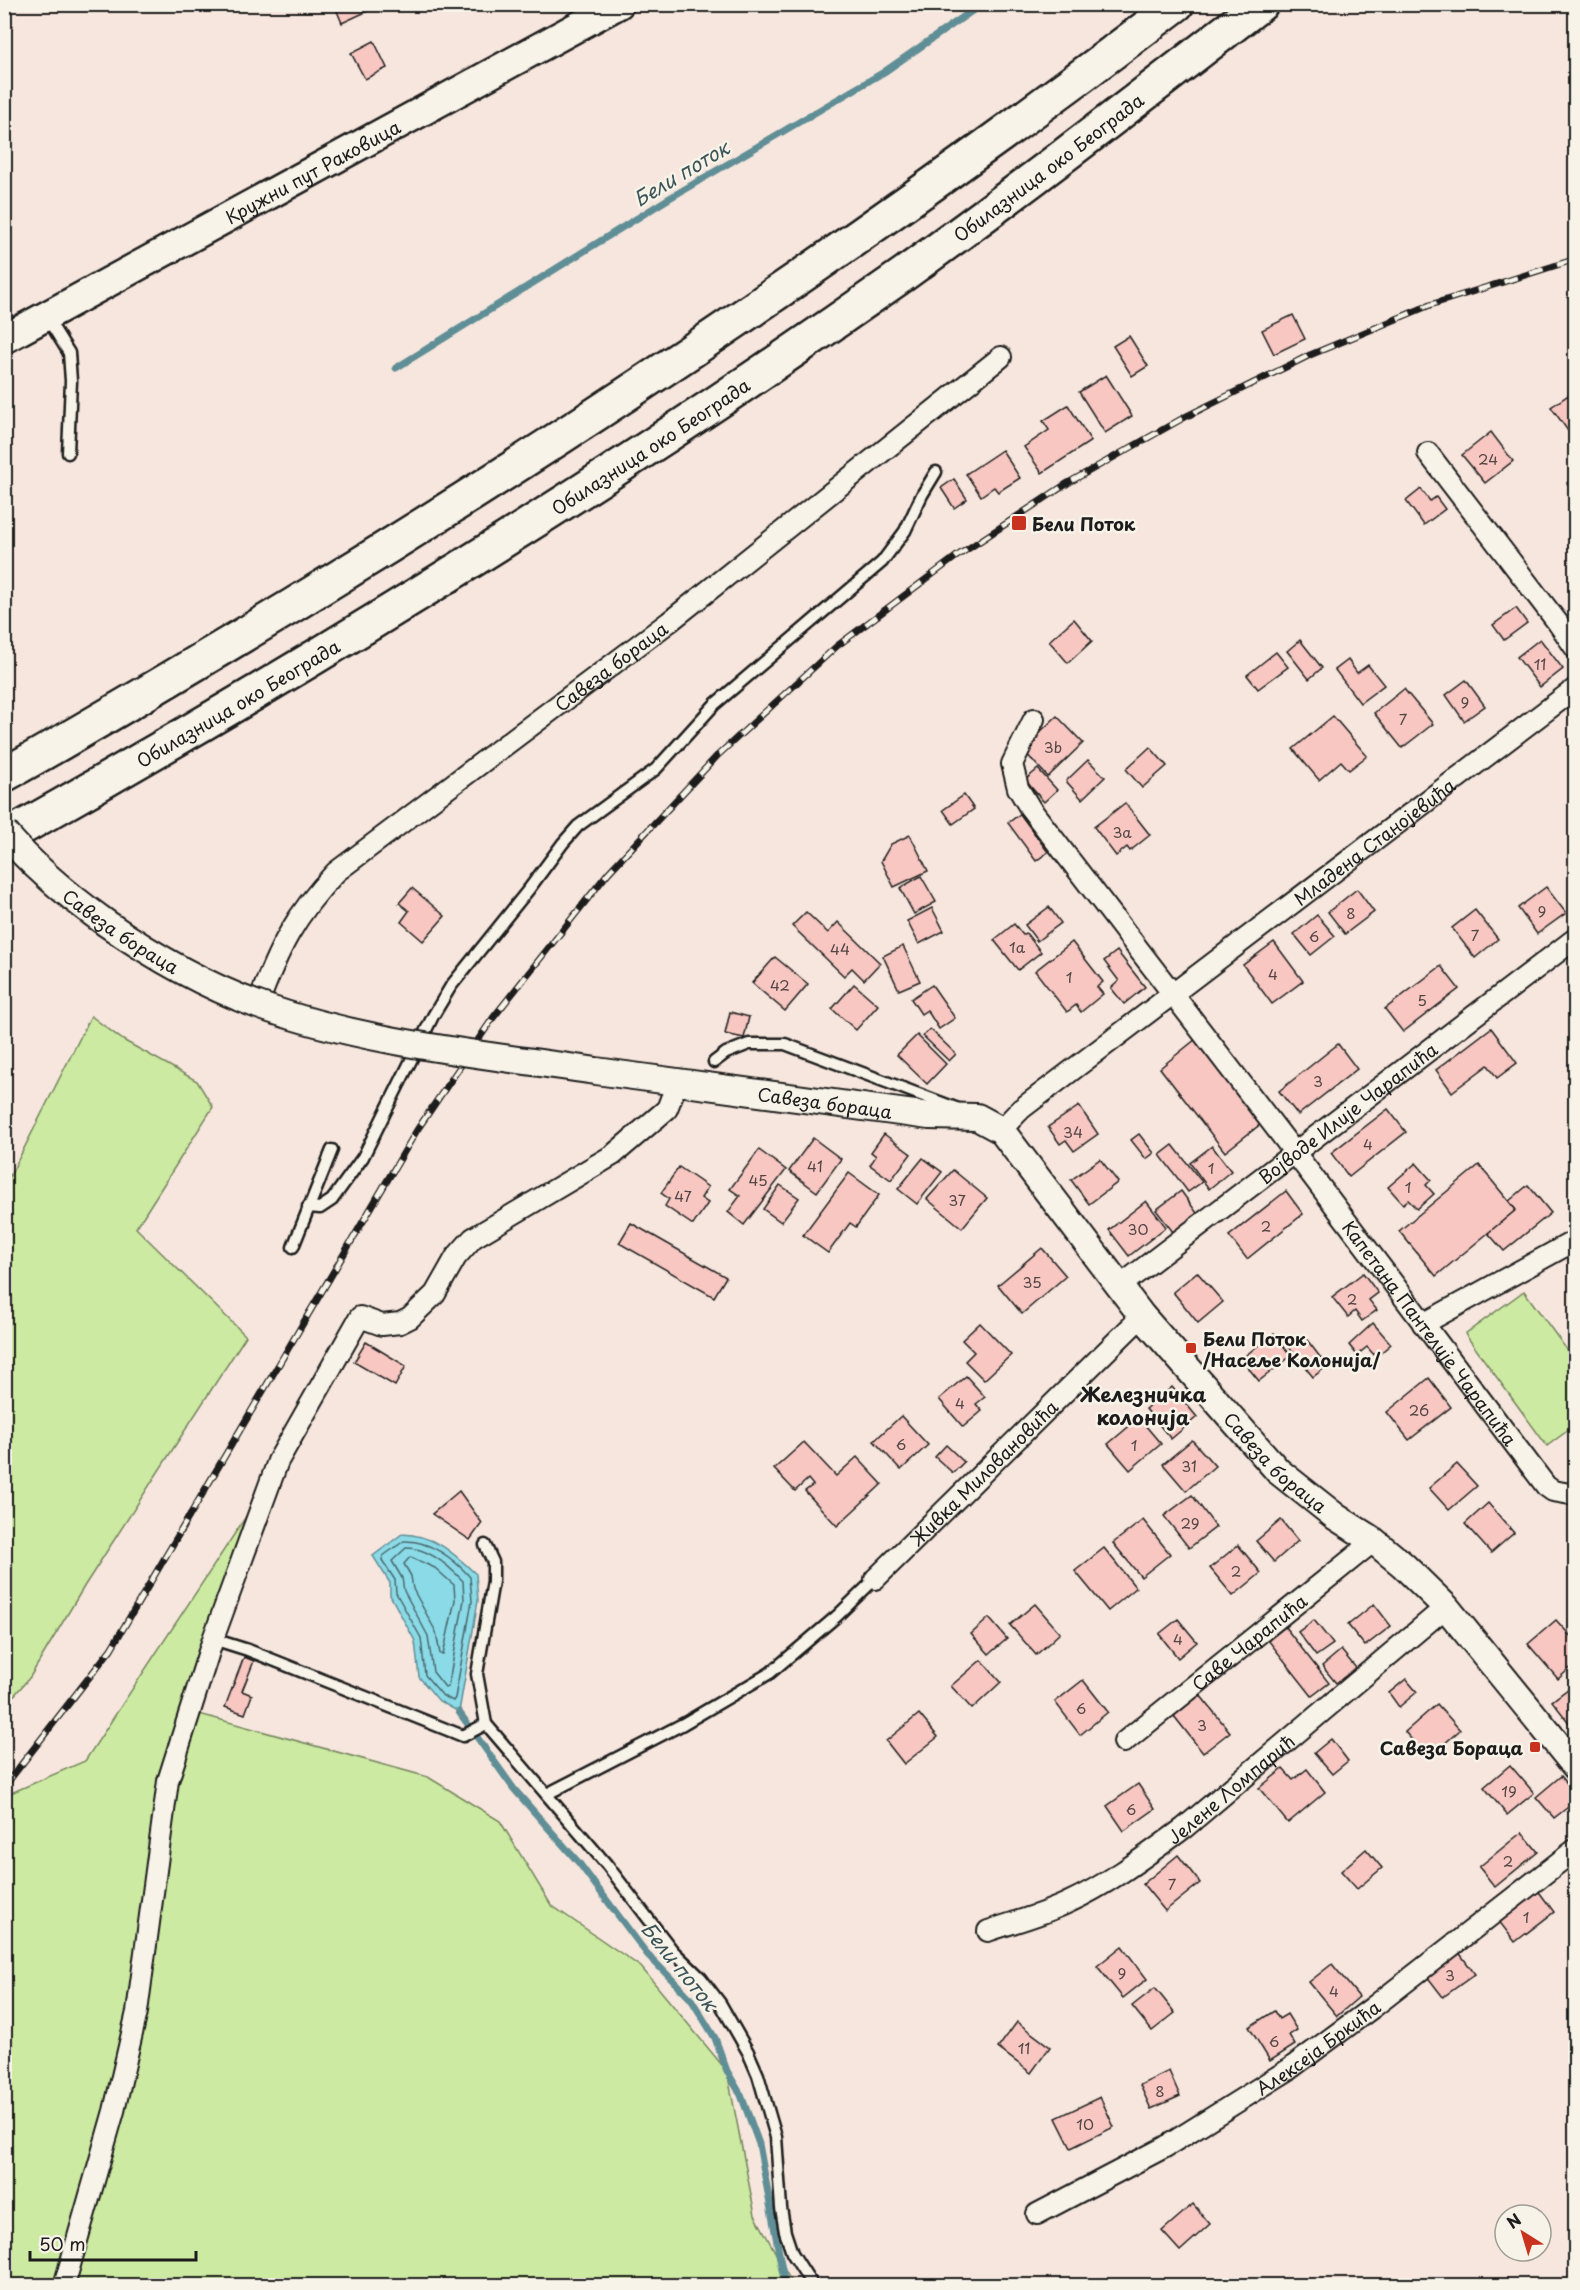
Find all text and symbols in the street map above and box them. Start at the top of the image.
street label: Обилазница око Београда [947,86,1149,248]
street label: Кружни пут Раковица [220,112,405,230]
water label: Бели поток [627,131,736,213]
street label: Обилазница око Београда [546,371,755,521]
house number: 24 [1478,447,1498,470]
place label: Бели Поток [1032,510,1136,537]
marker: Бели Поток [1010,514,1028,532]
street label: Савеза бораца [548,614,673,717]
street label: Обилазница око Београда [131,632,345,773]
house number: 11 [1534,652,1546,675]
house number: 9 [1461,690,1469,713]
house number: 7 [1399,707,1408,730]
house number: 3b [1044,735,1062,758]
street label: Младена Станојевића [1287,771,1461,911]
house number: 3a [1112,820,1132,843]
street label: Савеза бораца [57,882,185,980]
house number: 9 [1538,899,1546,922]
house number: 8 [1346,901,1356,924]
house number: 7 [1471,923,1480,946]
house number: 6 [1309,924,1319,947]
house number: 1a [1009,935,1026,958]
house number: 44 [830,937,850,960]
house number: 4 [1268,962,1278,985]
house number: 1 [1066,965,1072,988]
house number: 42 [770,973,790,996]
house number: 5 [1417,988,1427,1011]
street label: Војводе Илије Чарапића [1252,1035,1443,1190]
house number: 3 [1313,1069,1323,1092]
street label: Савеза бораца [756,1080,894,1124]
house number: 34 [1063,1120,1083,1143]
house number: 4 [1363,1132,1373,1155]
house number: 41 [807,1154,823,1177]
house number: 1 [1208,1156,1214,1179]
house number: 45 [748,1168,768,1191]
house number: 1 [1405,1175,1411,1198]
house number: 47 [674,1184,692,1207]
house number: 37 [948,1188,966,1211]
house number: 2 [1261,1214,1271,1237]
street label: Капетана Пантелије Чарапића [1337,1214,1524,1451]
house number: 30 [1128,1217,1148,1240]
house number: 35 [1022,1270,1042,1293]
house number: 2 [1347,1287,1357,1310]
place label: Бели Поток /Насеље Колонија/ [1202,1325,1381,1373]
marker: Бели Поток /Насеље Колонија/ [1184,1341,1198,1355]
district label: Железничка колонија [1080,1379,1206,1432]
house number: 4 [955,1391,965,1414]
street label: Живка Миловановића [903,1393,1064,1551]
house number: 26 [1409,1398,1429,1421]
street label: Савеза бораца [1218,1405,1334,1519]
house number: 6 [896,1432,906,1455]
house number: 1 [1131,1433,1137,1456]
house number: 31 [1181,1454,1197,1477]
house number: 29 [1180,1511,1200,1534]
house number: 2 [1231,1559,1241,1582]
street label: Саве Чарапића [1185,1587,1313,1697]
house number: 4 [1173,1627,1183,1650]
house number: 6 [1076,1696,1086,1719]
house number: 3 [1197,1713,1207,1736]
street label: Јелене Ломпарић [1161,1727,1300,1850]
place label: Савеза Бораца [1380,1734,1523,1761]
marker: Савеза Бораца [1528,1740,1542,1754]
house number: 19 [1501,1779,1517,1802]
house number: 6 [1126,1797,1136,1820]
house number: 2 [1503,1849,1513,1872]
house number: 7 [1168,1872,1177,1895]
house number: 1 [1523,1905,1529,1928]
water label: Бели поток [635,1915,727,2019]
house number: 9 [1118,1961,1126,1984]
house number: 3 [1445,1963,1455,1986]
house number: 4 [1329,1979,1339,2002]
street label: Алексеја Бркића [1250,1993,1386,2101]
house number: 6 [1269,2029,1279,2052]
house number: 11 [1018,2036,1030,2059]
house number: 8 [1155,2079,1165,2102]
house number: 10 [1076,2112,1094,2135]
north arrow [1493,2203,1553,2263]
text: N [1501,2207,1526,2234]
scale bar [30,2224,196,2262]
text: 50 m [39,2230,86,2257]

